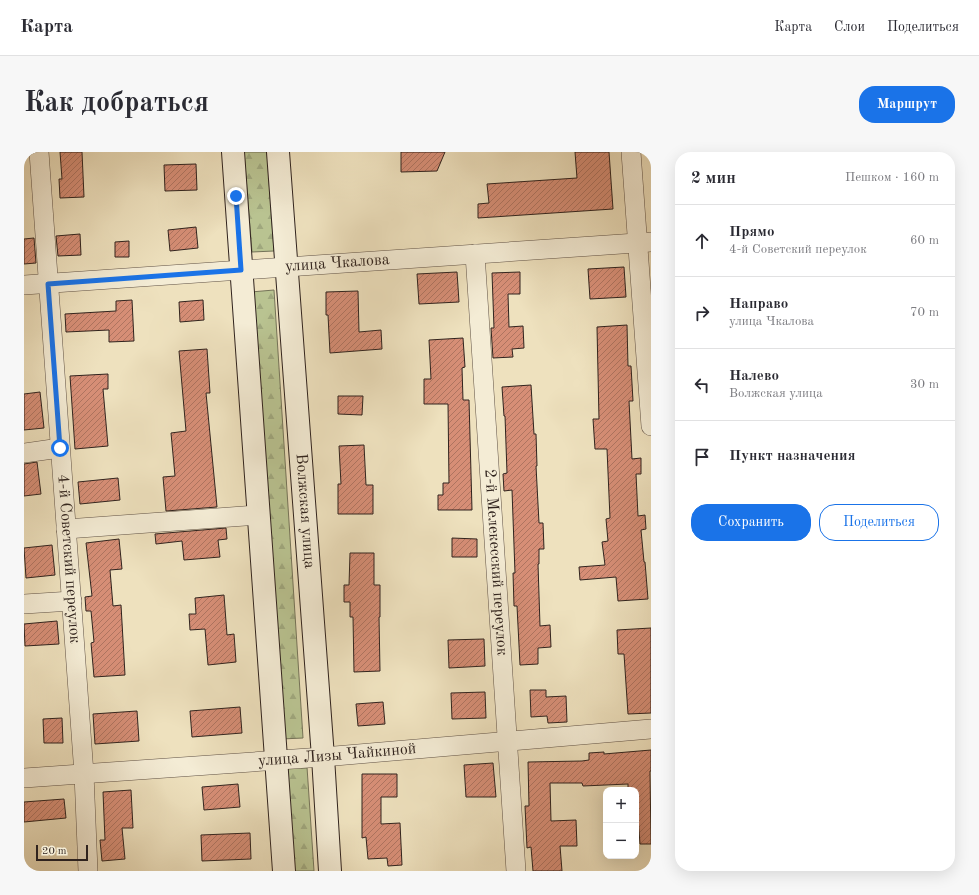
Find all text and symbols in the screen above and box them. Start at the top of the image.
text: Карта [20,18,73,37]
text: Карта [774,20,812,34]
text: Слои [834,20,865,34]
text: Поделиться [887,20,959,34]
button: Маршрут [859,86,955,123]
text: Как добраться [24,90,209,118]
text: 2 мин [691,170,736,187]
text: Пешком · 160 m [845,171,939,184]
route end [227,187,245,205]
text: Прямо [729,225,775,240]
icon: ahead [691,230,713,252]
text: 60 m [910,234,939,247]
text: 4-й Советский переулок [729,243,867,256]
street label: улица Чкалова [284,252,390,275]
text: Направо [729,297,788,312]
icon: right [691,302,713,324]
text: 70 m [910,306,939,319]
text: улица Чкалова [729,315,814,328]
text: Налево [729,369,779,384]
icon: left [691,374,713,396]
text: 30 m [910,378,939,391]
text: Волжская улица [729,387,823,400]
route start [51,439,69,457]
icon: arrive [691,446,713,468]
text: Пункт назначения [729,449,856,464]
street label: Волжская улица [292,453,317,569]
street label: 2-й Мелекесский переулок [481,468,510,656]
street label: 4-й Советский переулок [54,474,83,644]
button: Сохранить [691,504,811,541]
button: Поделиться [819,504,939,541]
street label: улица Лизы Чайкиной [257,741,417,770]
map controls [603,787,639,859]
button: + [603,787,639,823]
button: − [603,823,639,859]
scale bar [36,843,88,862]
text: 20 m [42,846,67,857]

